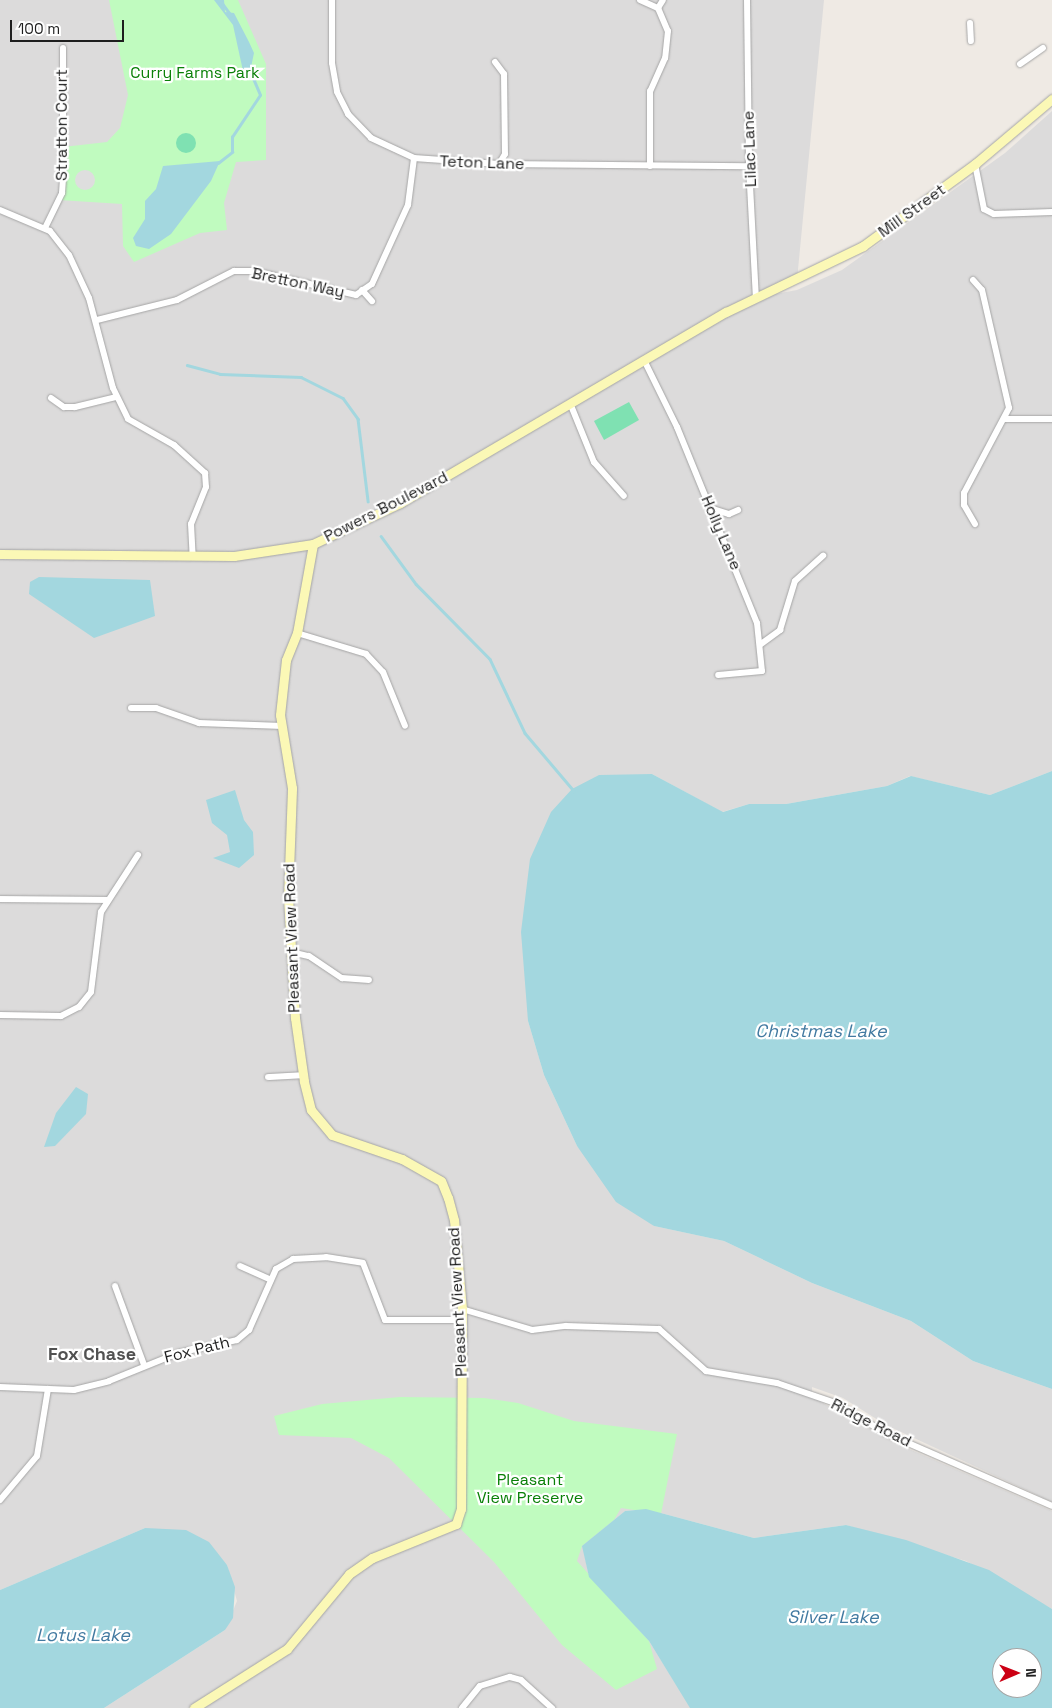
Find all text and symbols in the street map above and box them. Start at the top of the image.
scale bar [12,10,126,42]
text: 100 m [18,19,60,38]
park label: Curry Farms Park [130,63,260,83]
street label: Stratton Court [52,69,72,181]
street label: Lilac Lane [739,110,761,188]
street label: Teton Lane [439,152,525,174]
street label: Mill Street [875,180,949,242]
street label: Bretton Way [250,264,346,302]
street label: Powers Boulevard [321,467,451,547]
street label: Holly Lane [697,493,745,573]
street label: Pleasant View Road [280,863,304,1013]
water label: Christmas Lake [755,1020,887,1042]
street label: Pleasant View Road [444,1227,472,1377]
street label: Fox Path [162,1333,232,1367]
district label: Fox Chase [48,1343,136,1365]
street label: Ridge Road [828,1395,914,1451]
park label: Pleasant View Preserve [477,1470,583,1508]
water label: Silver Lake [787,1606,879,1628]
water label: Lotus Lake [36,1624,130,1646]
north arrow [992,1648,1042,1698]
text: N [1022,1668,1040,1678]

